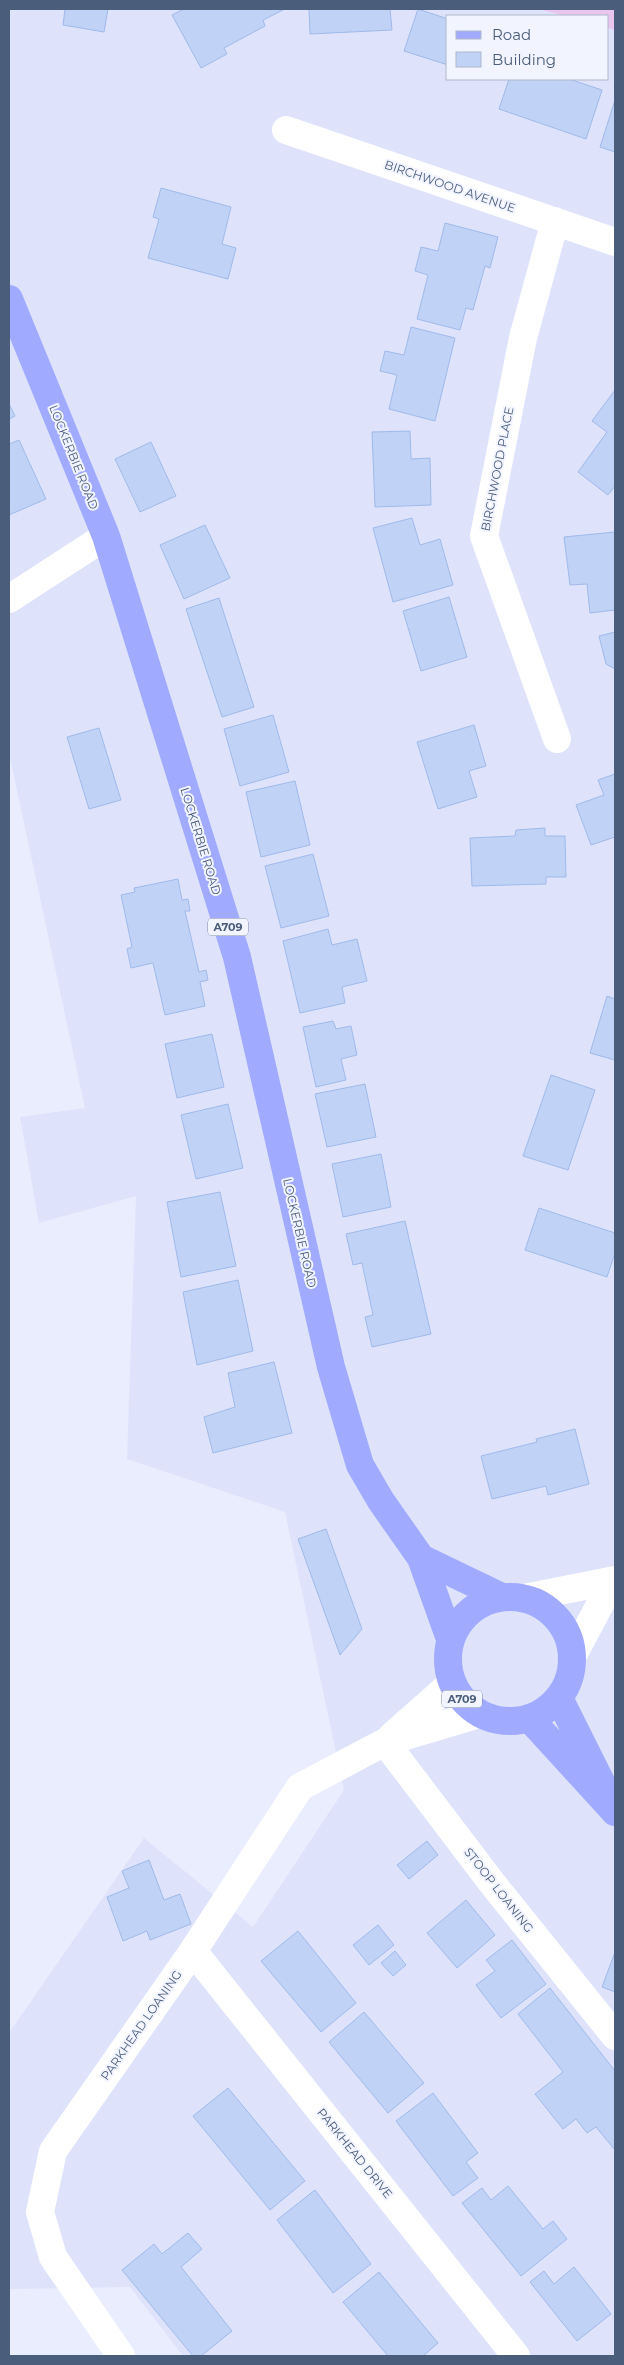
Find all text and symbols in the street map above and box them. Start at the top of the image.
legend [446,15,609,80]
text: Road [492,25,531,44]
text: Building [492,50,556,69]
street label: BIRCHWOOD AVENUE [383,157,517,215]
street label: LOCKERBIE ROAD [46,402,102,512]
street label: BIRCHWOOD PLACE [478,406,516,532]
street label: LOCKERBIE ROAD [177,785,225,897]
road number: A709 [208,919,248,936]
street label: LOCKERBIE ROAD [280,1177,320,1289]
road number: A709 [442,1690,482,1708]
street label: STOOP LOANING [461,1844,537,1936]
street label: PARKHEAD LOANING [97,1967,185,2083]
street label: PARKHEAD DRIVE [314,2105,396,2201]

